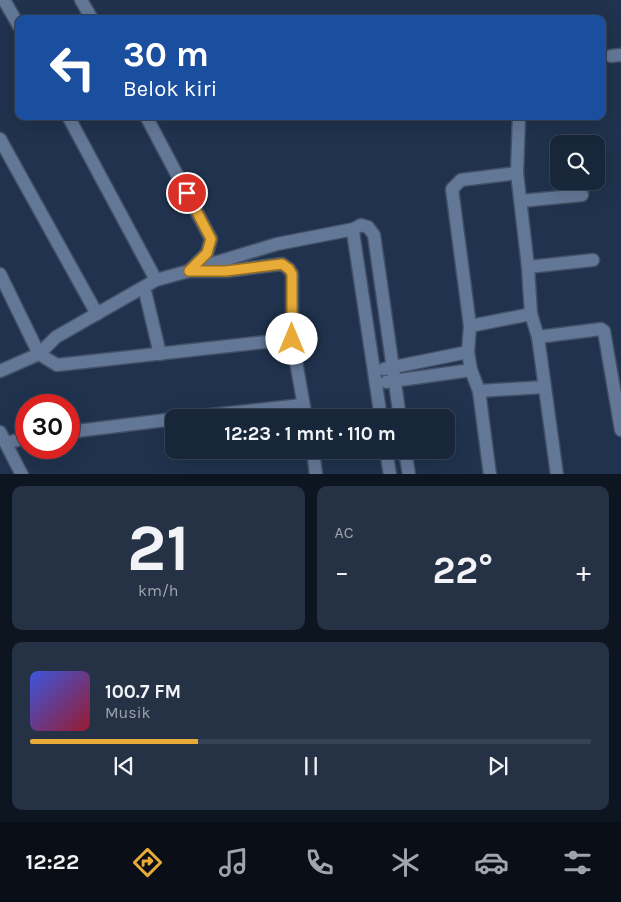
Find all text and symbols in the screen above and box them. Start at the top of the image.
text: 30 m [123,34,209,75]
icon: left [40,35,105,100]
text: Belok kiri [123,76,217,102]
map controls [550,135,605,190]
button: search [550,135,605,190]
pin [166,172,208,214]
icon: arrive [173,179,201,207]
position arrow [265,312,317,364]
speed limit sign: 30 [15,394,80,459]
text: 12:23 · 1 mnt · 110 m [224,423,396,445]
text: 21 [127,510,190,586]
text: AC [335,523,354,542]
text: 22° [432,548,493,593]
text: − [335,555,349,588]
text: + [576,555,591,588]
text: km/h [138,581,179,600]
text: 100.7 FM [105,681,181,703]
text: Musik [105,703,150,722]
icon: previous [110,752,138,780]
icon: pause [297,752,325,780]
icon: next [484,752,512,780]
icon: directions [130,845,165,880]
icon: music [216,845,251,880]
icon: phone [302,845,337,880]
icon: climate [388,845,423,880]
icon: car [474,845,509,880]
icon: filters [560,845,595,880]
text: 12:22 [26,849,79,875]

